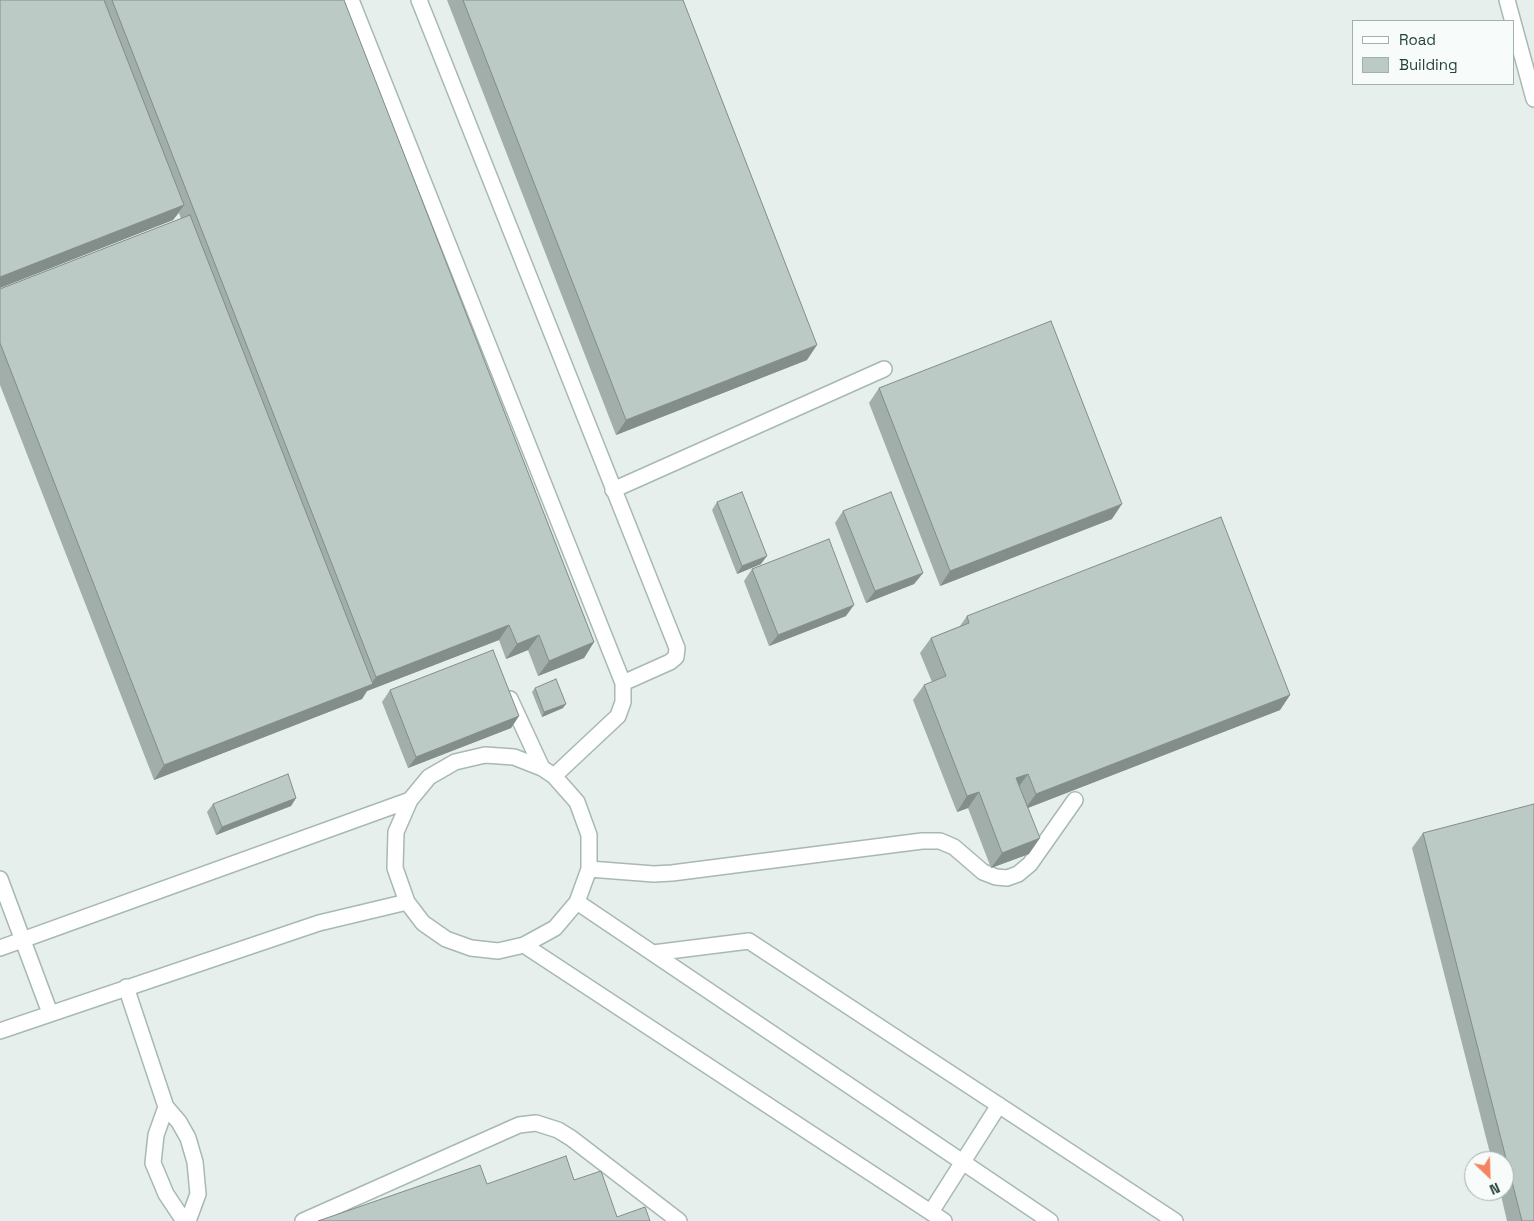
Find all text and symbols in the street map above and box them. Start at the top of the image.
legend [1352,20,1514,85]
text: Road [1399,30,1436,49]
text: Building [1399,55,1458,74]
north arrow [1464,1151,1514,1201]
text: N [1487,1179,1503,1199]

